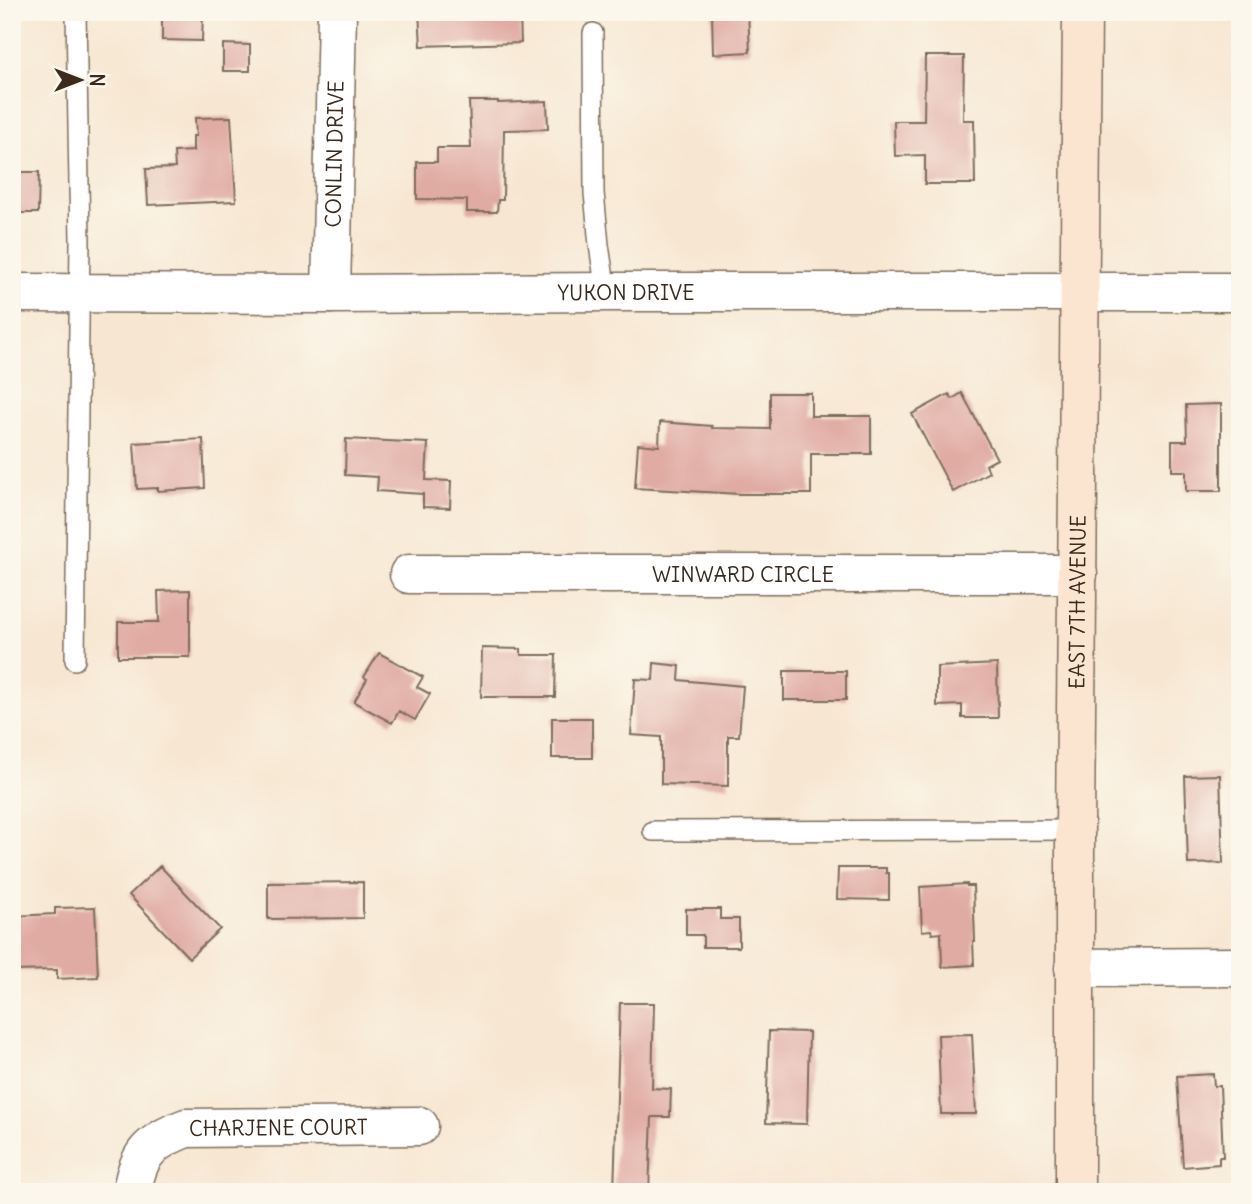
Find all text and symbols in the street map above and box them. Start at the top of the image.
north arrow [46,46,116,116]
text: N [85,73,109,87]
street label: CONLIN DRIVE [319,80,349,228]
street label: YUKON DRIVE [557,278,695,306]
street label: EAST 7TH AVENUE [1063,515,1091,689]
street label: WINWARD CIRCLE [652,561,834,588]
street label: CHARJENE COURT [189,1113,368,1141]

